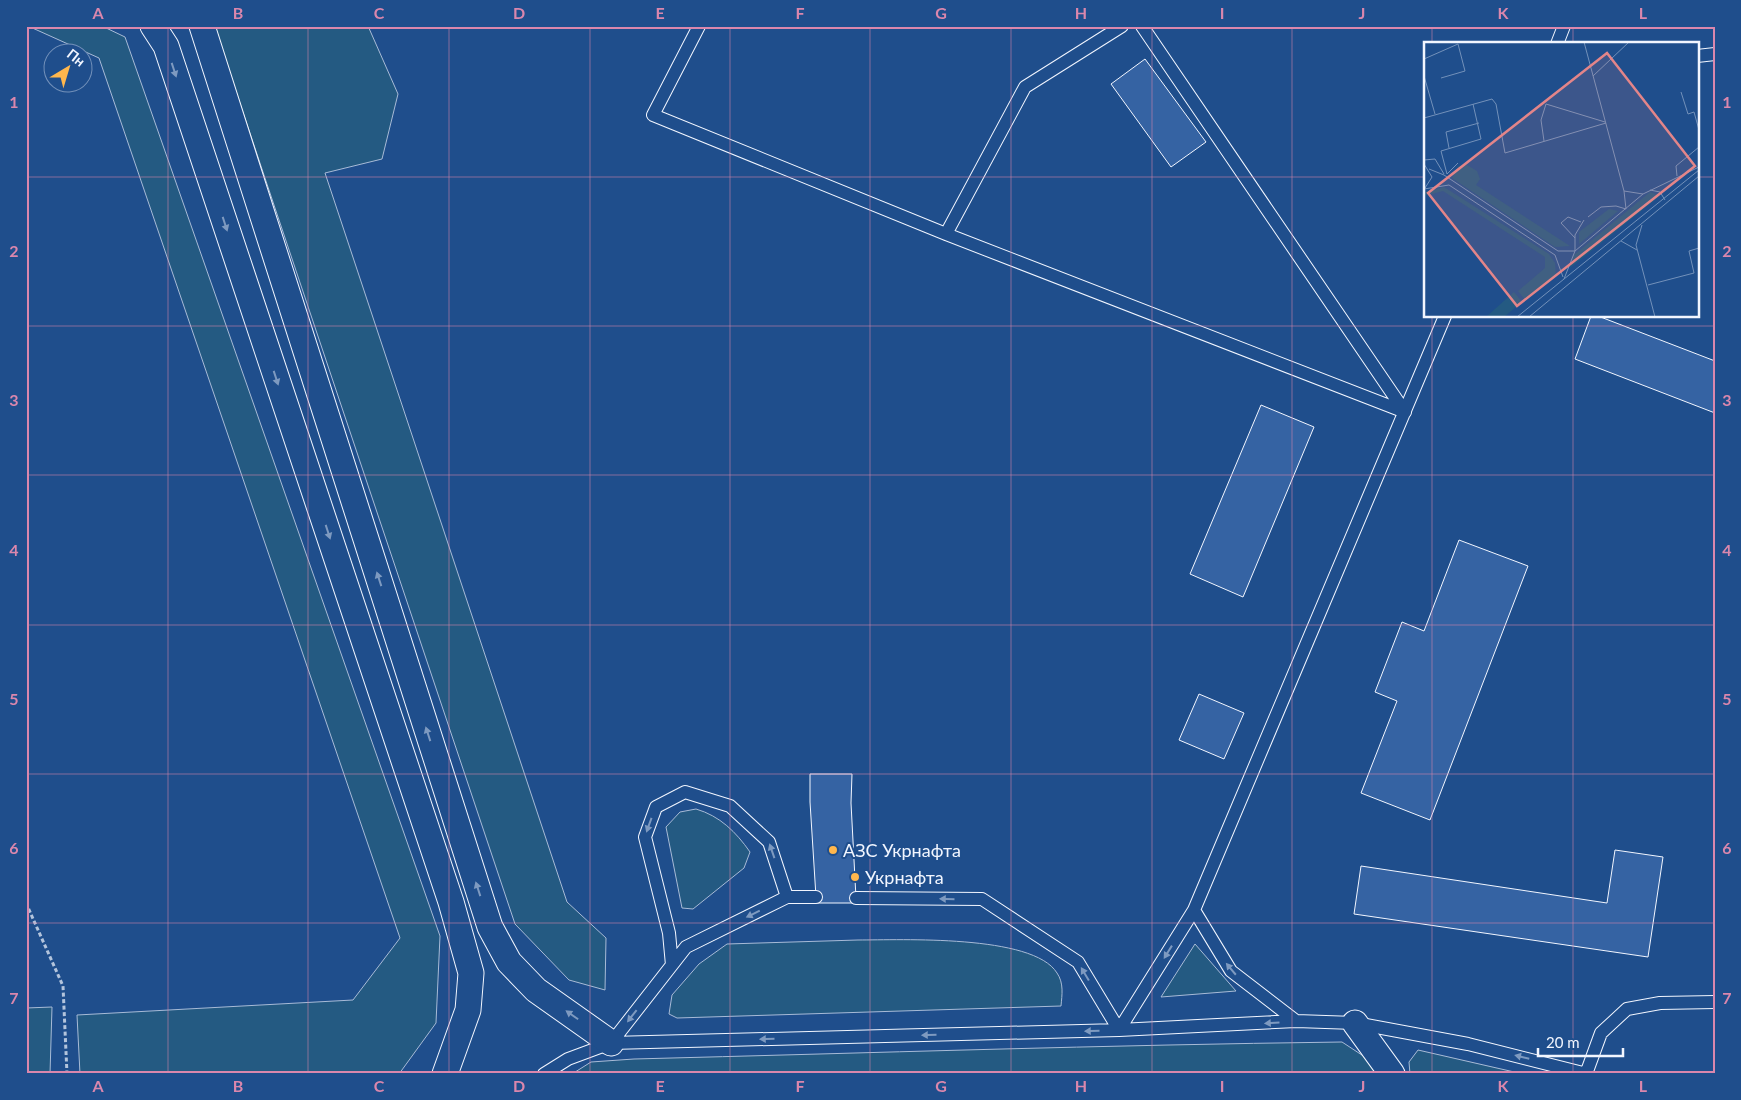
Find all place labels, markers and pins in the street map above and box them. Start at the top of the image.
place label: АЗС Укрнафта [843,839,961,861]
marker: АЗС Укрнафта [827,844,839,856]
place label: Укрнафта [865,866,944,888]
marker: Укрнафта [849,871,861,883]

